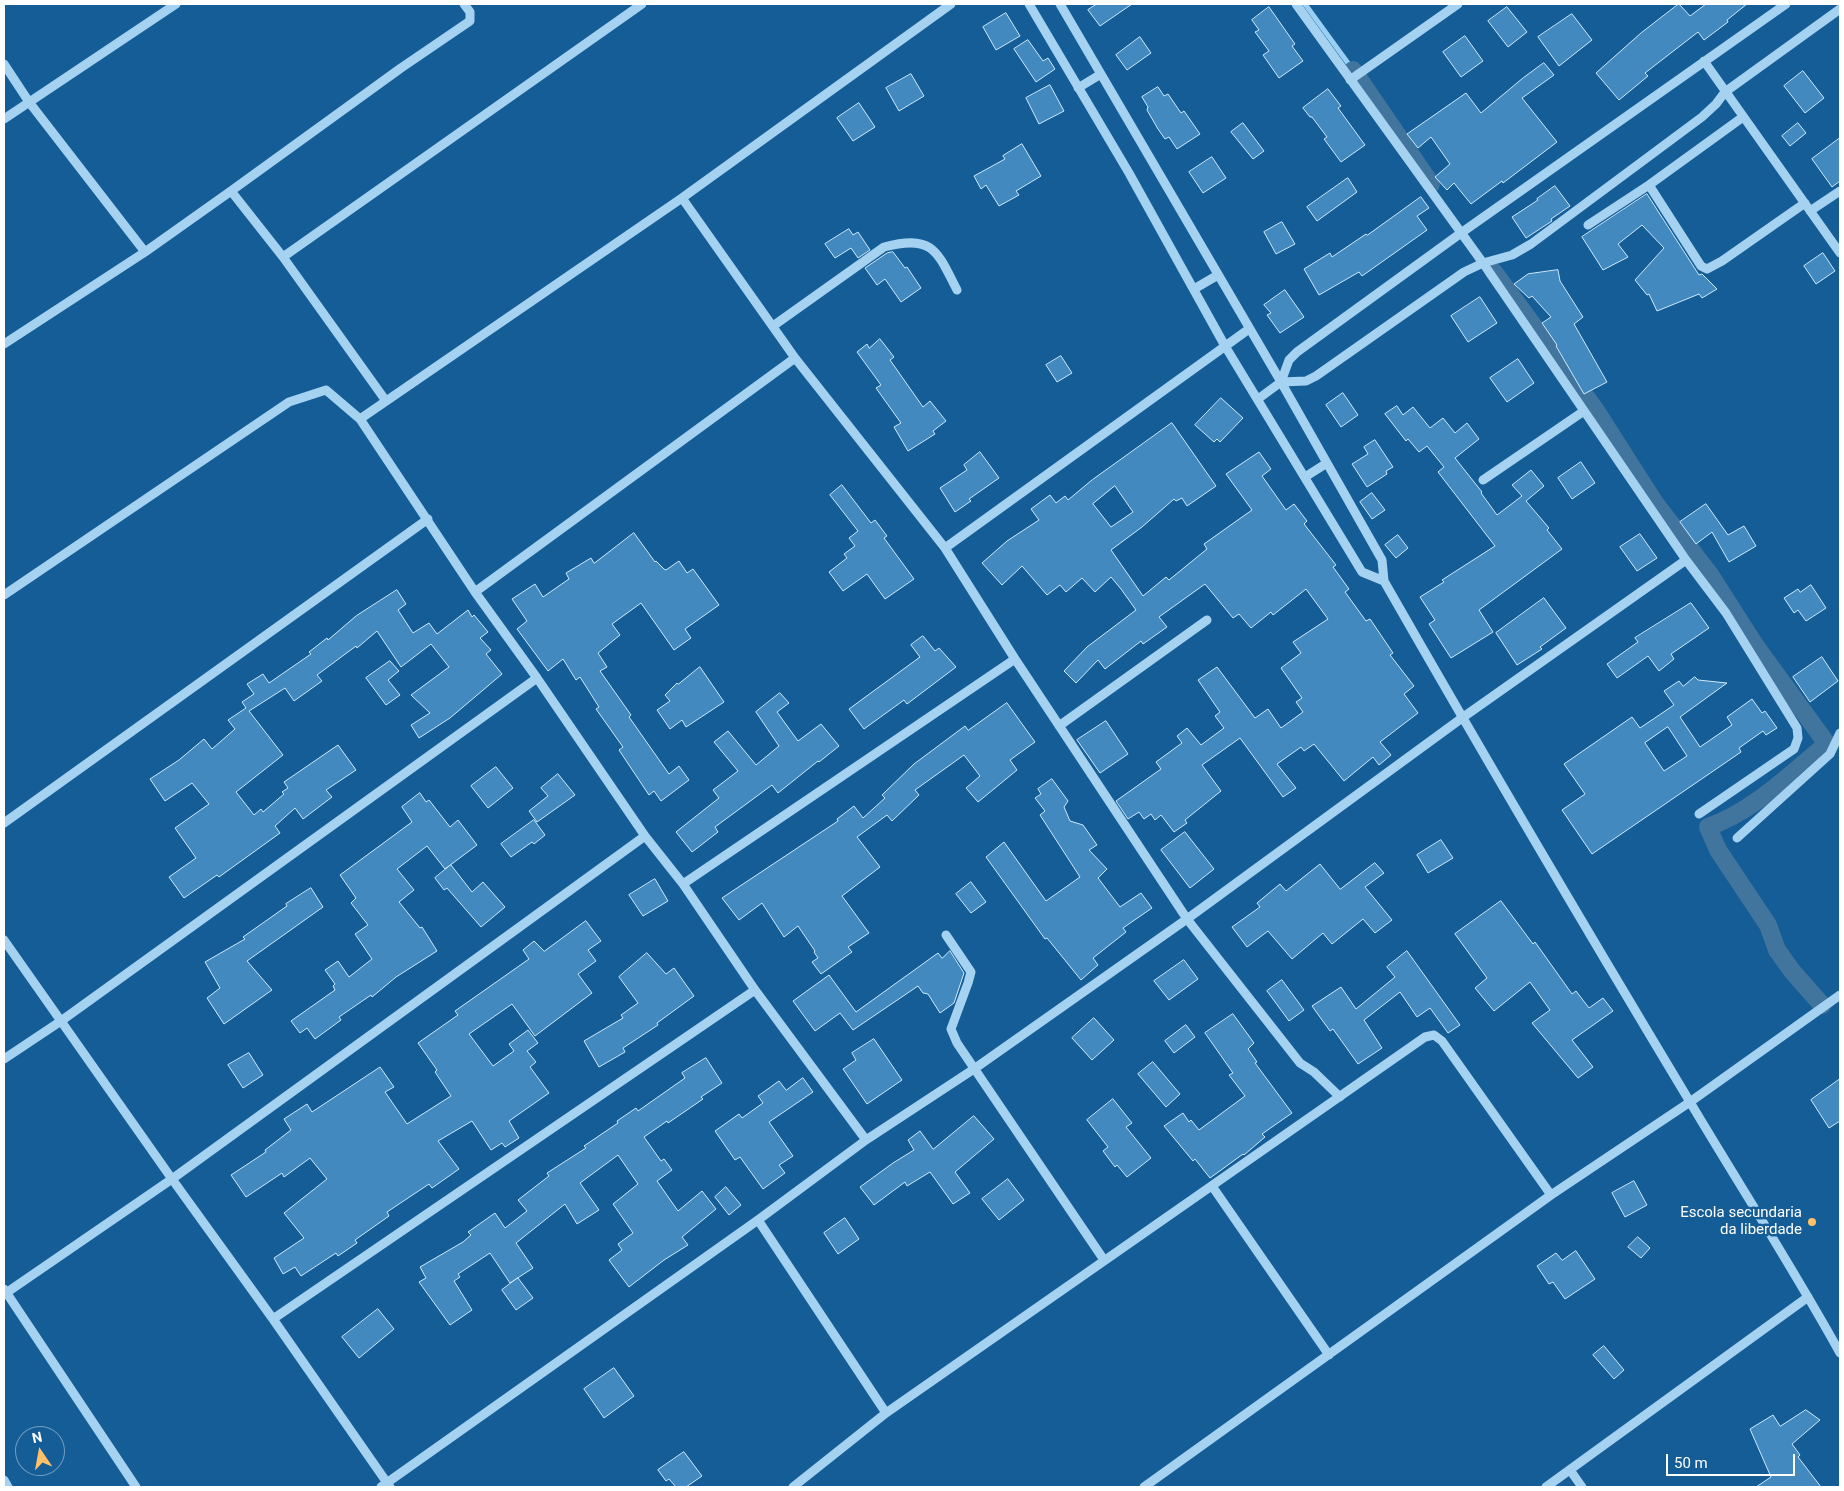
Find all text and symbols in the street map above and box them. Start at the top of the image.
place label: Escola secundaria da liberdade [1680,1204,1802,1239]
marker: Escola secundaria da liberdade [1806,1216,1818,1228]
north arrow [15,1426,65,1476]
text: N [31,1428,44,1446]
scale bar [1669,1444,1798,1476]
text: 50 m [1674,1454,1708,1472]

